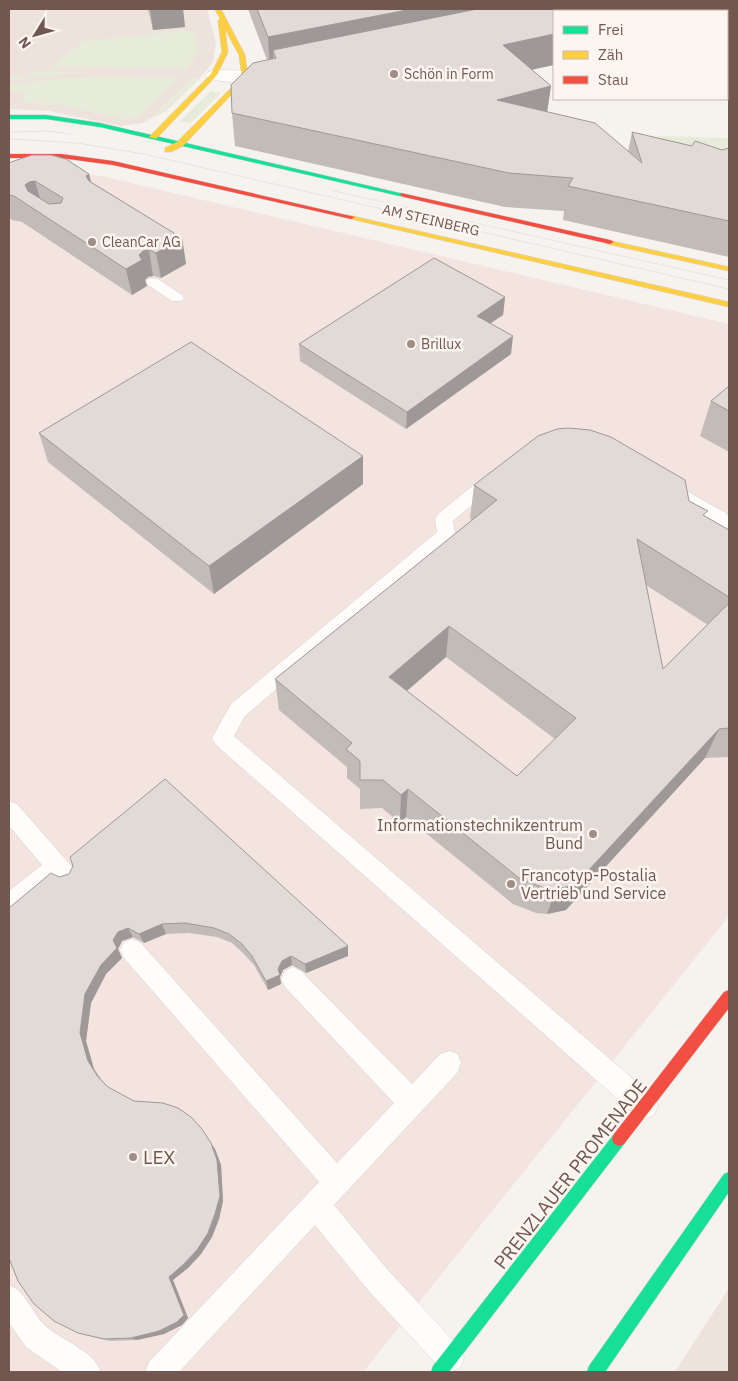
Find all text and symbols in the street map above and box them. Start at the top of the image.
north arrow [10,10,60,60]
legend [553,10,728,100]
text: Frei [598,20,624,39]
text: N [14,33,35,52]
text: Zäh [598,45,623,64]
place label: Schön in Form [404,65,494,83]
marker: Schön in Form [388,68,400,80]
text: Stau [598,70,629,89]
street label: AM STEINBERG [381,200,481,240]
place label: CleanCar AG [102,233,181,251]
marker: CleanCar AG [86,236,98,248]
place label: Brillux [421,335,461,353]
marker: Brillux [405,338,417,350]
place label: Informationstechnikzentrum Bund [377,815,583,853]
marker: Informationstechnikzentrum Bund [587,828,599,840]
place label: Francotyp-Postalia Vertrieb und Service [521,865,666,903]
marker: Francotyp-Postalia Vertrieb und Service [505,878,517,890]
street label: PRENZLAUER PROMENADE [488,1074,652,1274]
place label: LEX [143,1145,176,1169]
marker: LEX [127,1151,139,1163]

